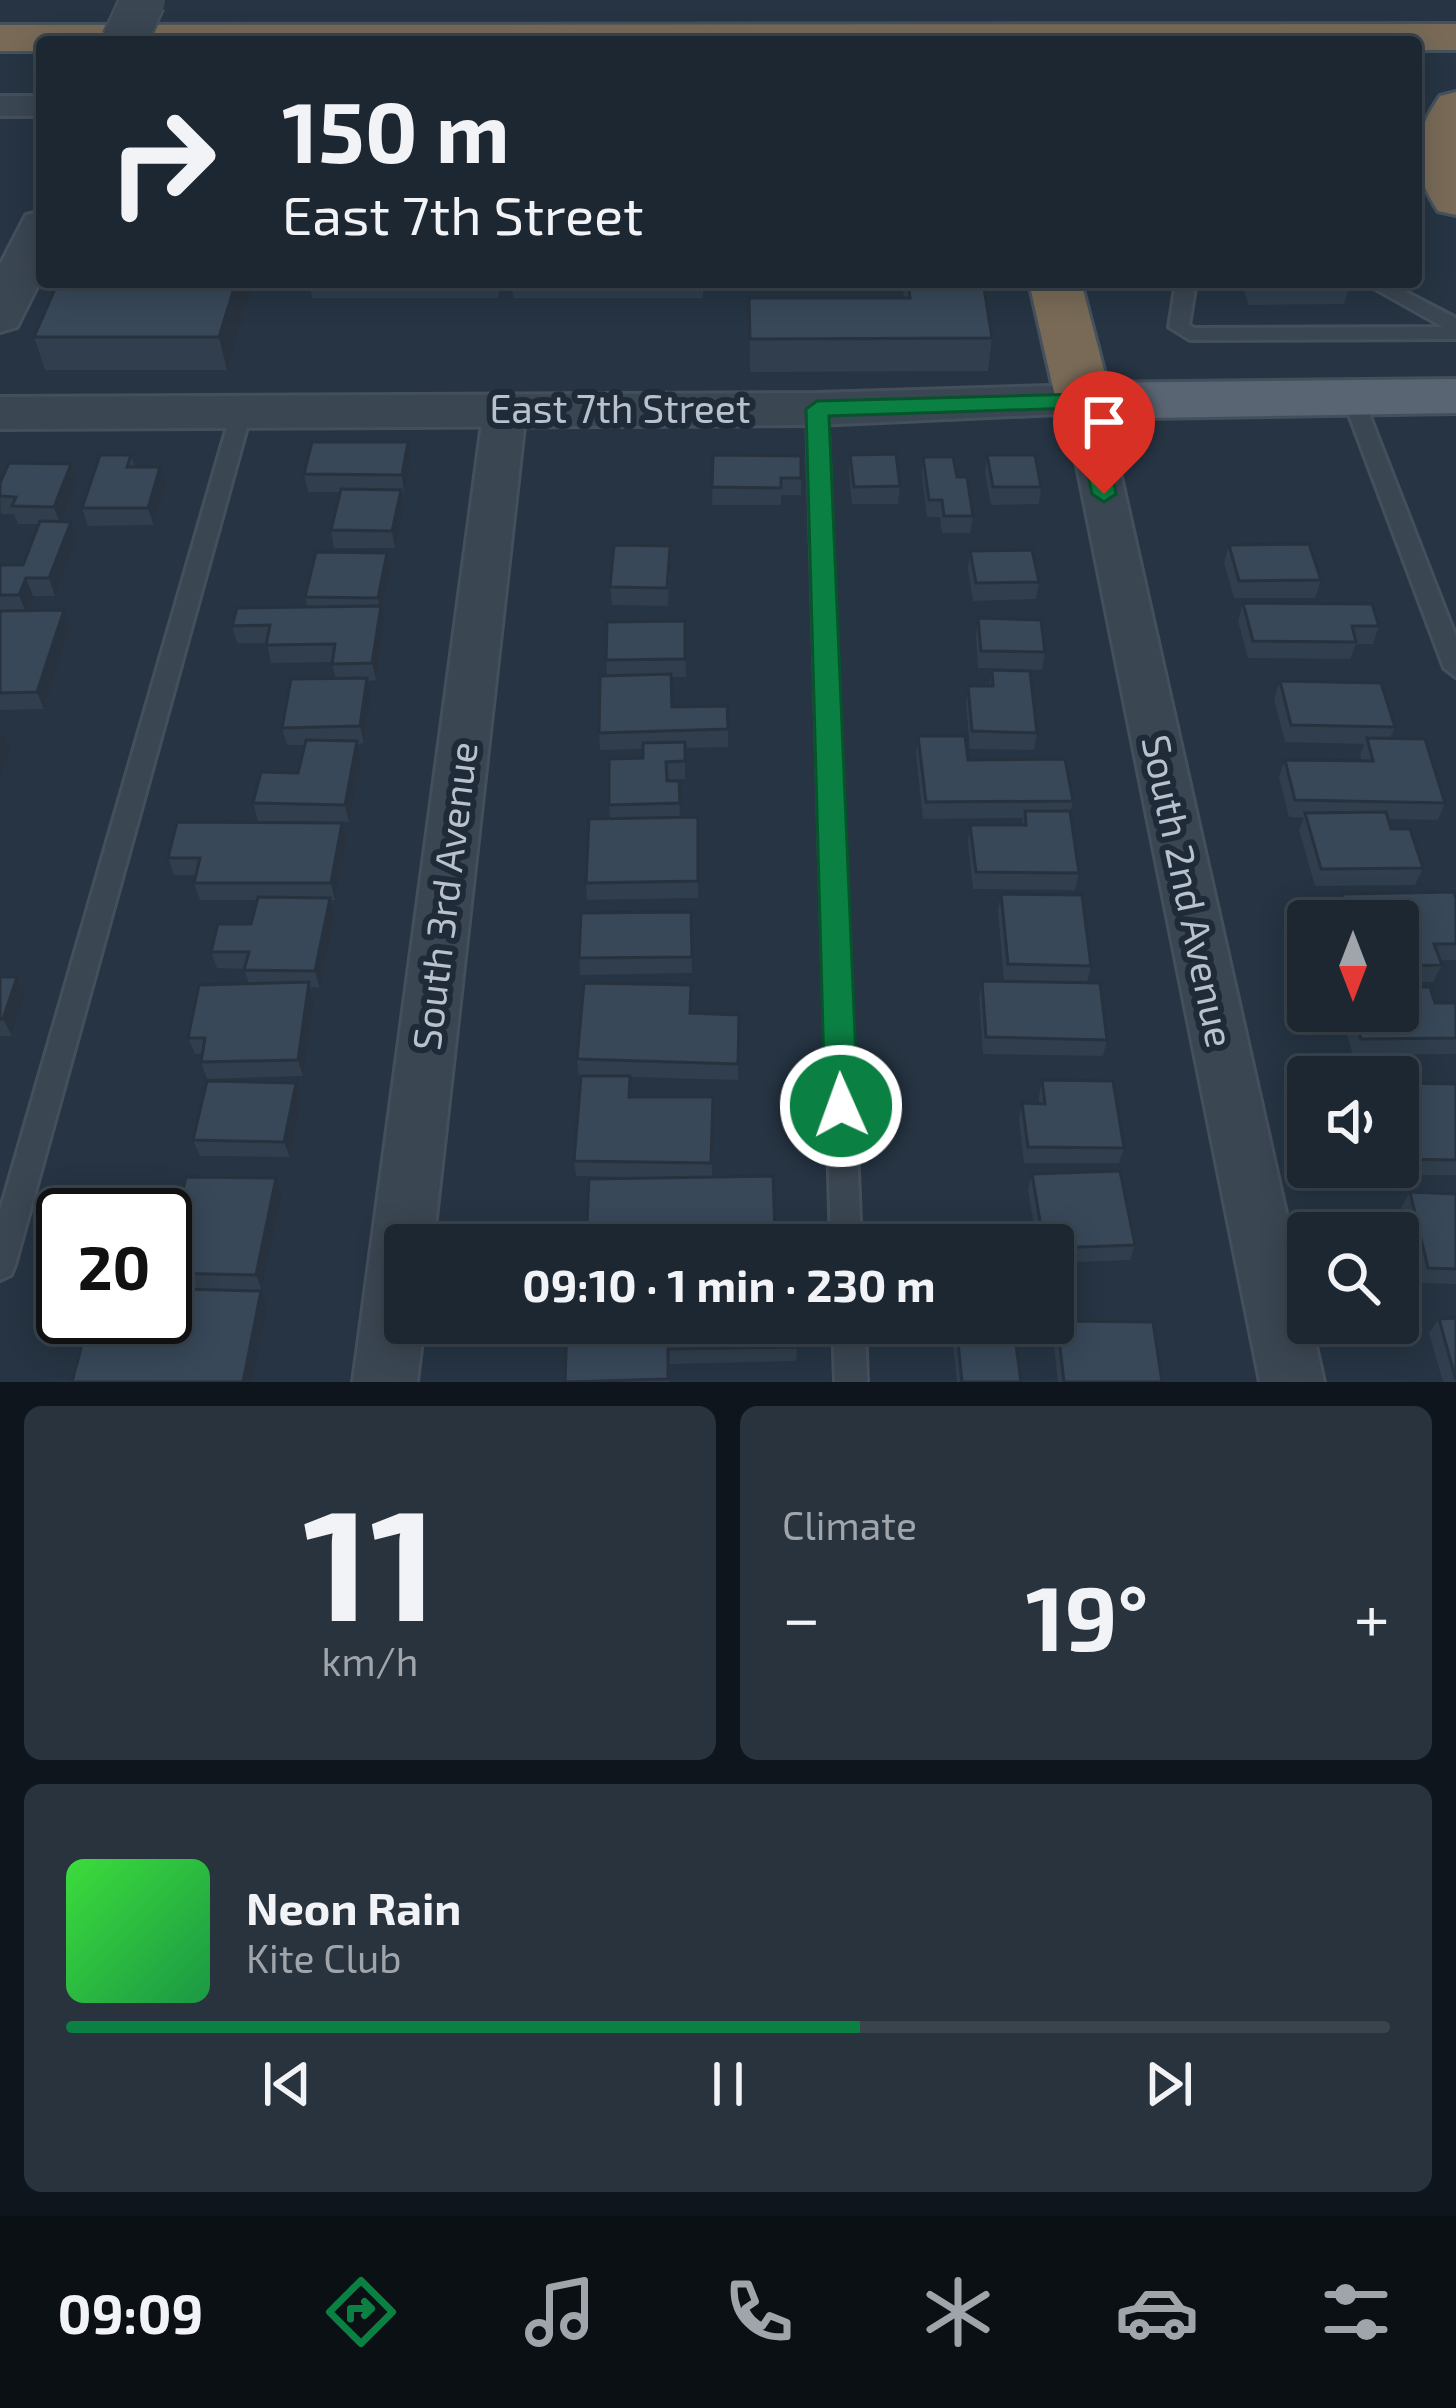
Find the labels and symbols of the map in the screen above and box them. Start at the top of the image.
pin [1053,371,1155,494]
street label: East 7th Street [489,384,751,431]
street label: South 2nd Avenue [1133,730,1245,1051]
street label: South 3rd Avenue [401,739,486,1053]
north arrow [1287,900,1419,1032]
position arrow [778,1043,904,1169]
speed limit sign: 20 [36,1188,192,1344]

